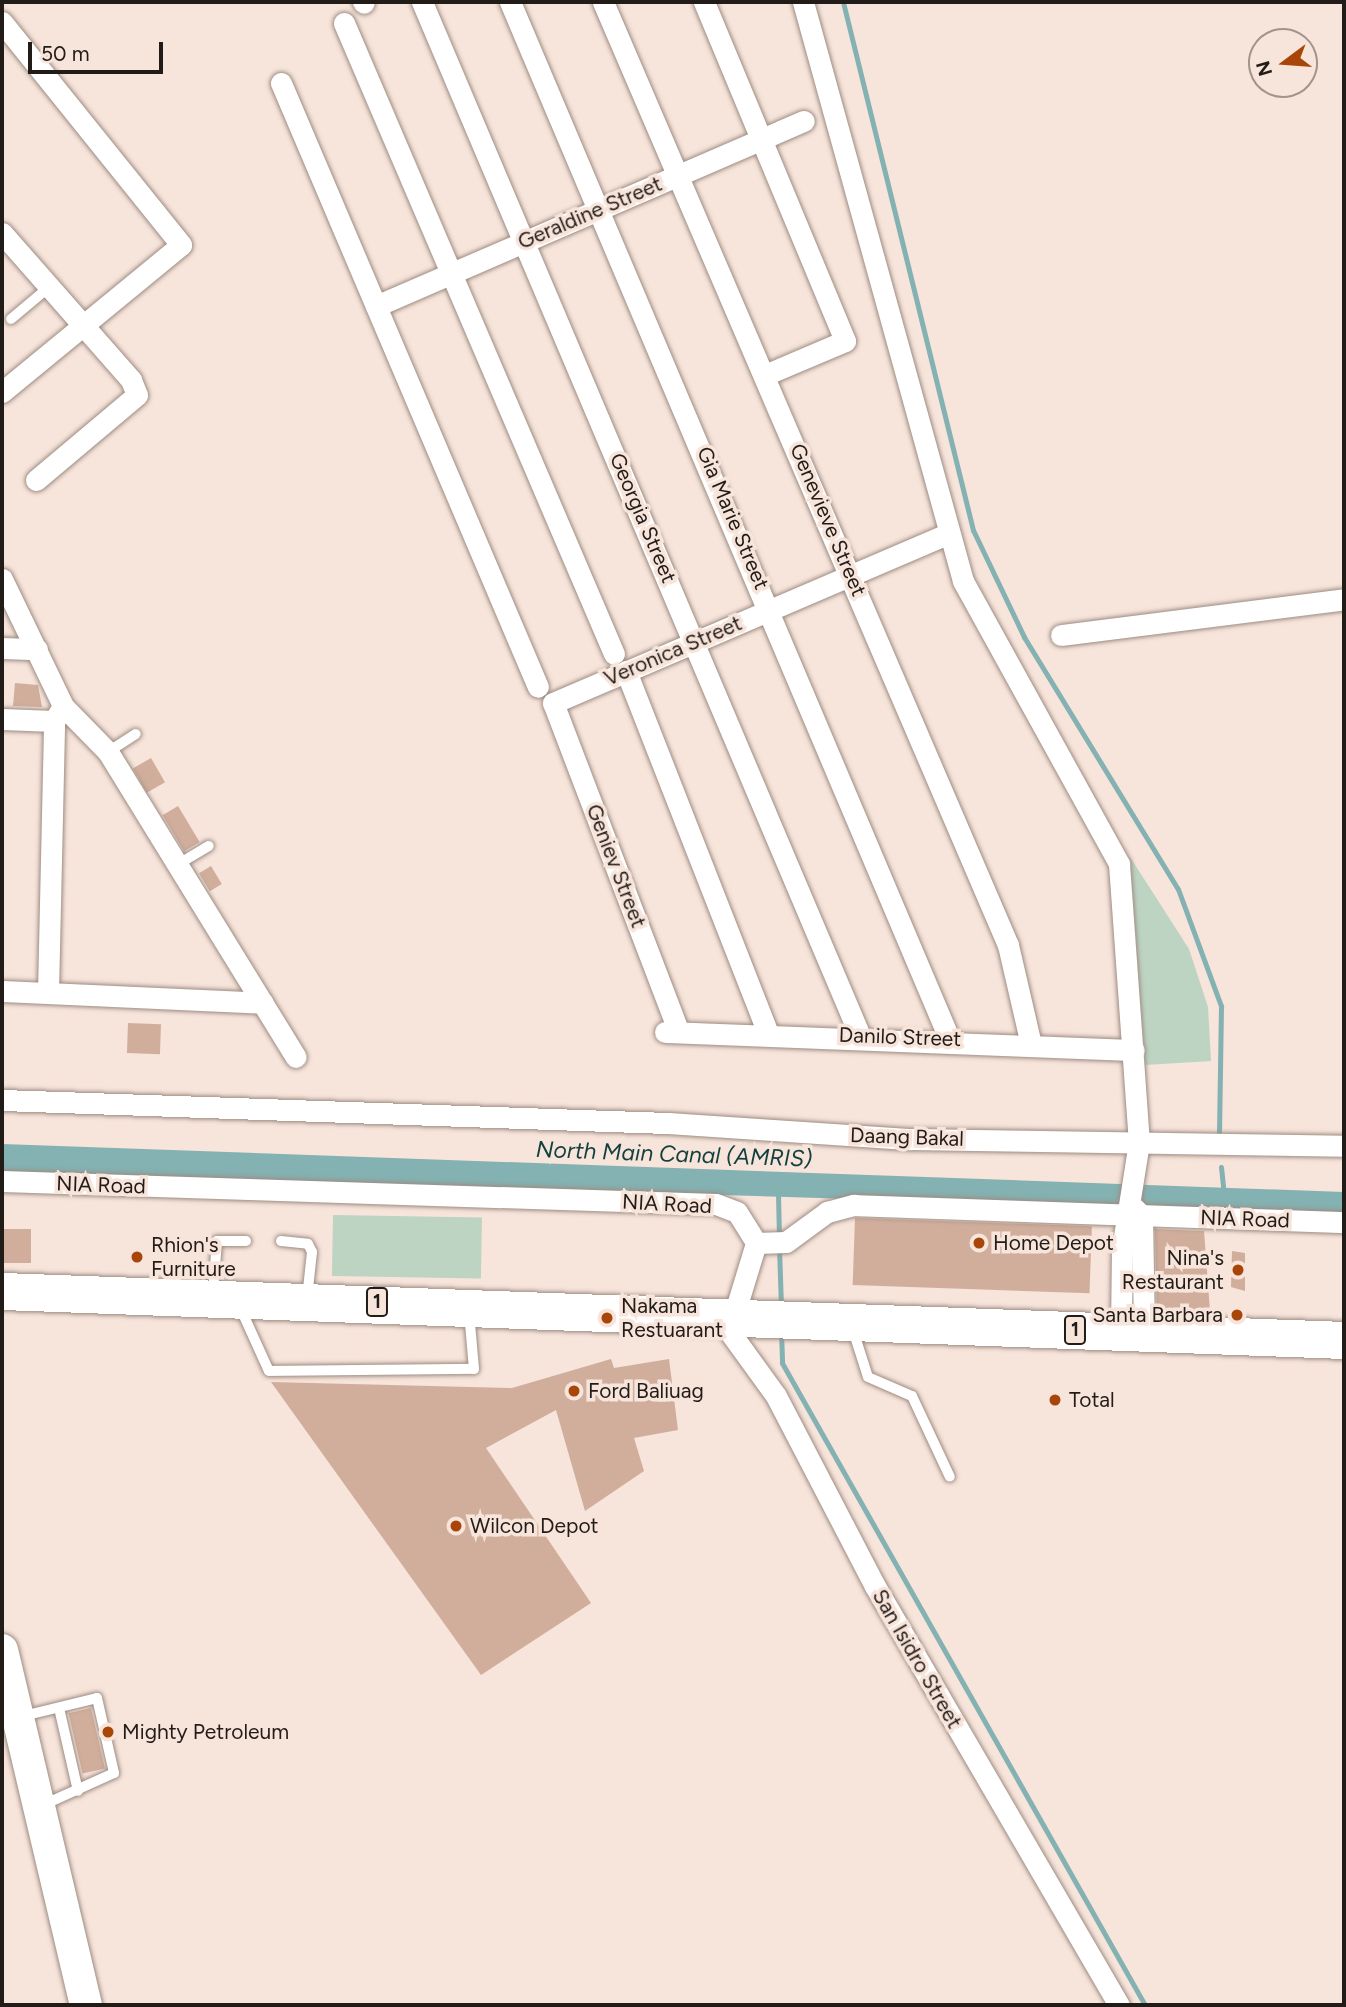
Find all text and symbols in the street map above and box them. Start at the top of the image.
scale bar [32,28,166,72]
north arrow [1248,28,1318,98]
text: 50 m [41,41,90,66]
text: N [1251,58,1277,79]
street label: Geraldine Street [514,171,666,255]
street label: Genevieve Street [784,440,872,600]
street label: Gia Marie Street [692,443,774,593]
street label: Georgia Street [604,449,682,587]
street label: Veronica Street [600,611,746,691]
street label: Geniev Street [581,801,651,931]
street label: Danilo Street [838,1022,962,1052]
street label: Daang Bakal [850,1122,964,1152]
water label: North Main Canal (AMRIS) [535,1135,813,1173]
street label: NIA Road [56,1171,146,1199]
street label: NIA Road [622,1189,712,1219]
street label: NIA Road [1200,1205,1290,1233]
place label: Home Depot [993,1230,1114,1256]
place label: Rhion's Furniture [151,1232,236,1282]
marker: Home Depot [971,1235,987,1251]
place label: Nina's Restaurant [1122,1245,1224,1295]
marker: Rhion's Furniture [129,1249,145,1265]
marker: Nina's Restaurant [1230,1262,1246,1278]
road number: 1 [365,1286,389,1318]
place label: Nakama Restuarant [621,1293,723,1343]
place label: Santa Barbara [1092,1302,1223,1328]
marker: Santa Barbara [1229,1307,1245,1323]
marker: Nakama Restuarant [599,1310,615,1326]
road number: 1 [1063,1314,1087,1346]
place label: Ford Baliuag [588,1378,704,1404]
marker: Ford Baliuag [566,1383,582,1399]
place label: Total [1069,1387,1115,1413]
marker: Total [1047,1392,1063,1408]
place label: Wilcon Depot [470,1513,599,1539]
marker: Wilcon Depot [448,1518,464,1534]
street label: San Isidro Street [867,1585,967,1733]
place label: Mighty Petroleum [122,1719,289,1745]
marker: Mighty Petroleum [100,1724,116,1740]

